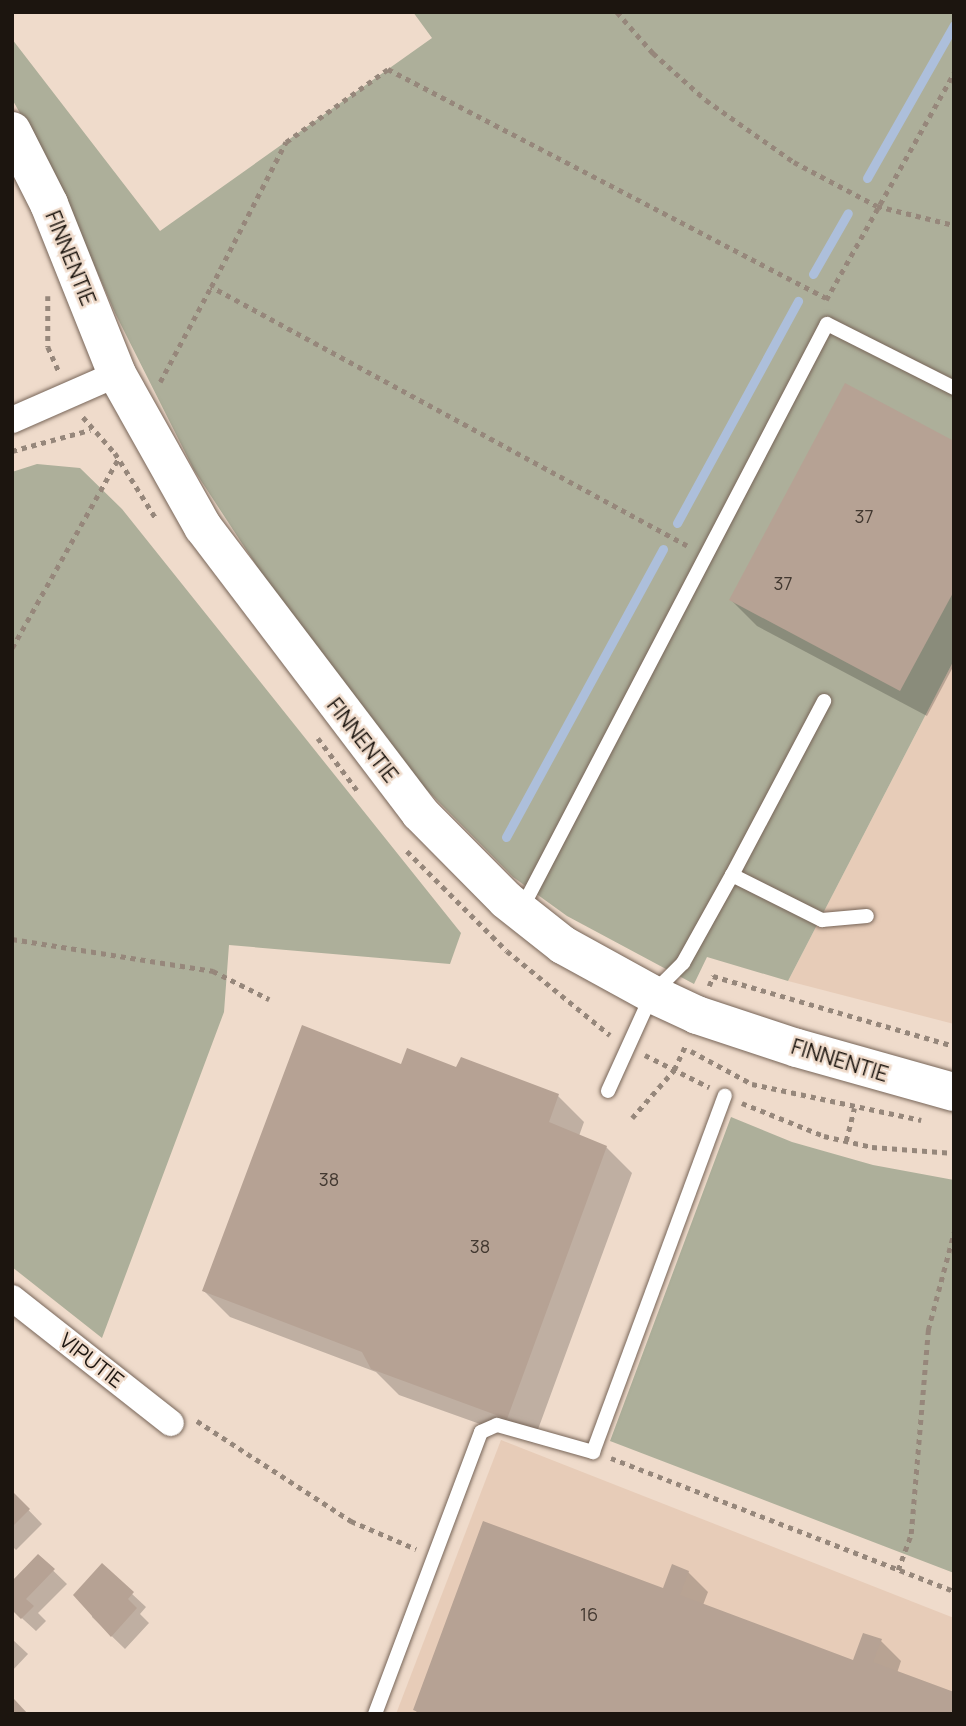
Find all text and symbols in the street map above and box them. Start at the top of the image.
street label: FINNENTIE [41,207,101,309]
house number: 37 [855,505,873,527]
house number: 37 [774,572,792,594]
street label: FINNENTIE [322,693,404,787]
street label: FINNENTIE [789,1033,891,1087]
house number: 38 [319,1168,339,1190]
house number: 38 [470,1235,490,1257]
street label: VIPUTIE [55,1327,129,1393]
house number: 16 [580,1603,598,1625]

